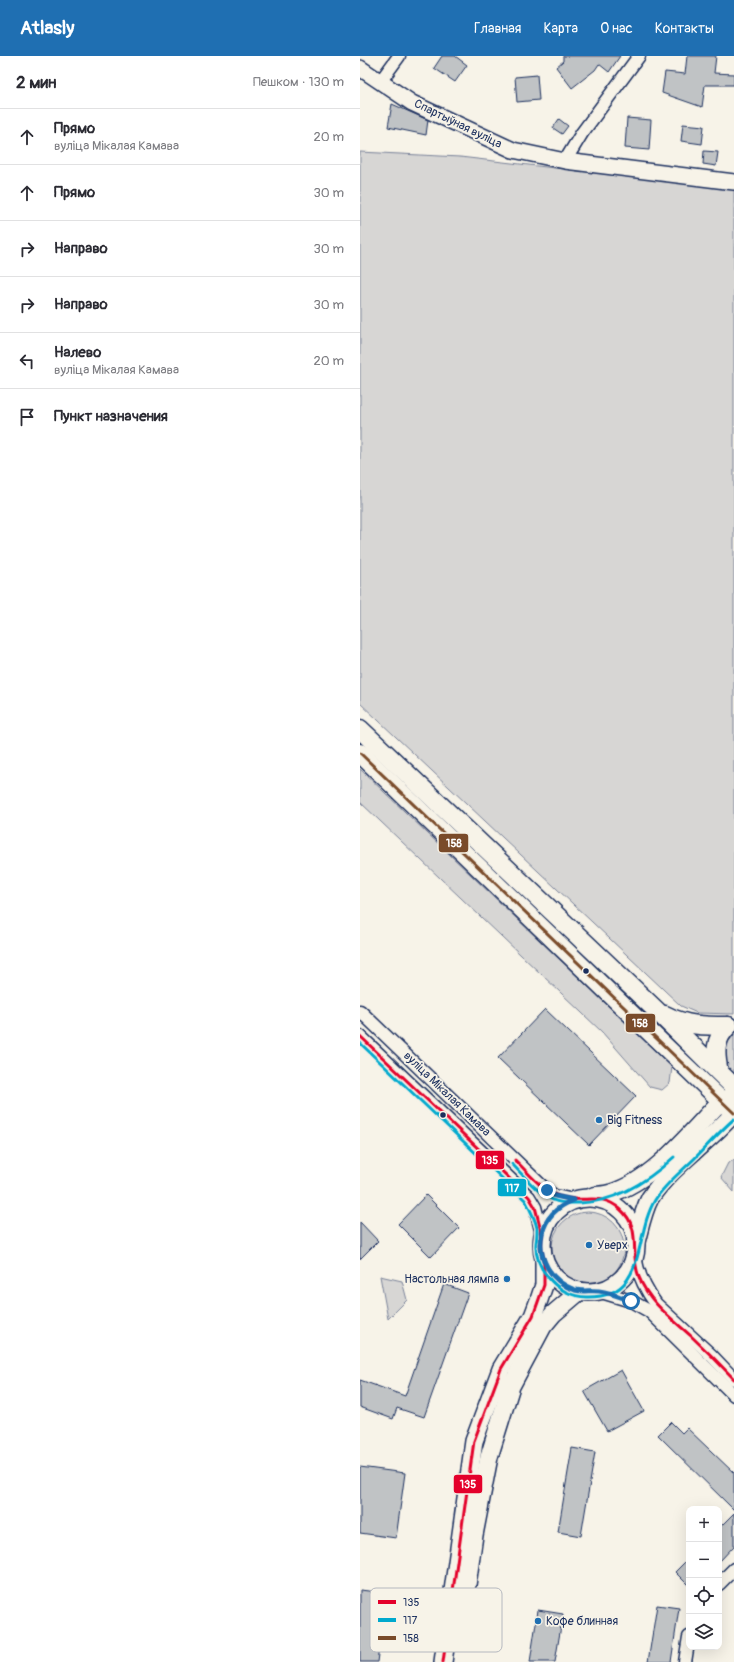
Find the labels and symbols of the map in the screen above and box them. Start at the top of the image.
street label: Спартыўная вуліца [412,96,505,152]
line badge: 158 [438,833,469,853]
text: 158 [446,837,462,850]
unlabelled marker [581,966,591,976]
line badge: 158 [625,1013,656,1033]
text: 158 [632,1017,648,1030]
street label: вуліца Мікалая Камава [400,1049,494,1140]
unlabelled marker [438,1110,448,1120]
place label: Big Fitness [607,1113,663,1128]
marker: Big Fitness [594,1115,604,1125]
line badge: 135 [475,1150,505,1170]
text: 135 [482,1154,498,1167]
line badge: 117 [497,1178,527,1197]
route end [538,1181,556,1199]
text: 117 [505,1182,519,1195]
place label: Уверх [597,1238,628,1253]
marker: Уверх [584,1240,594,1250]
place label: Настольная лямпа [404,1272,499,1287]
marker: Настольная лямпа [502,1274,512,1284]
route start [622,1292,640,1310]
line badge: 135 [453,1474,483,1494]
text: 135 [460,1478,476,1491]
legend [370,1588,502,1652]
text: 135 [403,1596,419,1609]
text: 117 [403,1614,418,1627]
place label: Кофе блинная [546,1614,618,1629]
marker: Кофе блинная [533,1616,543,1626]
text: 158 [403,1632,419,1645]

